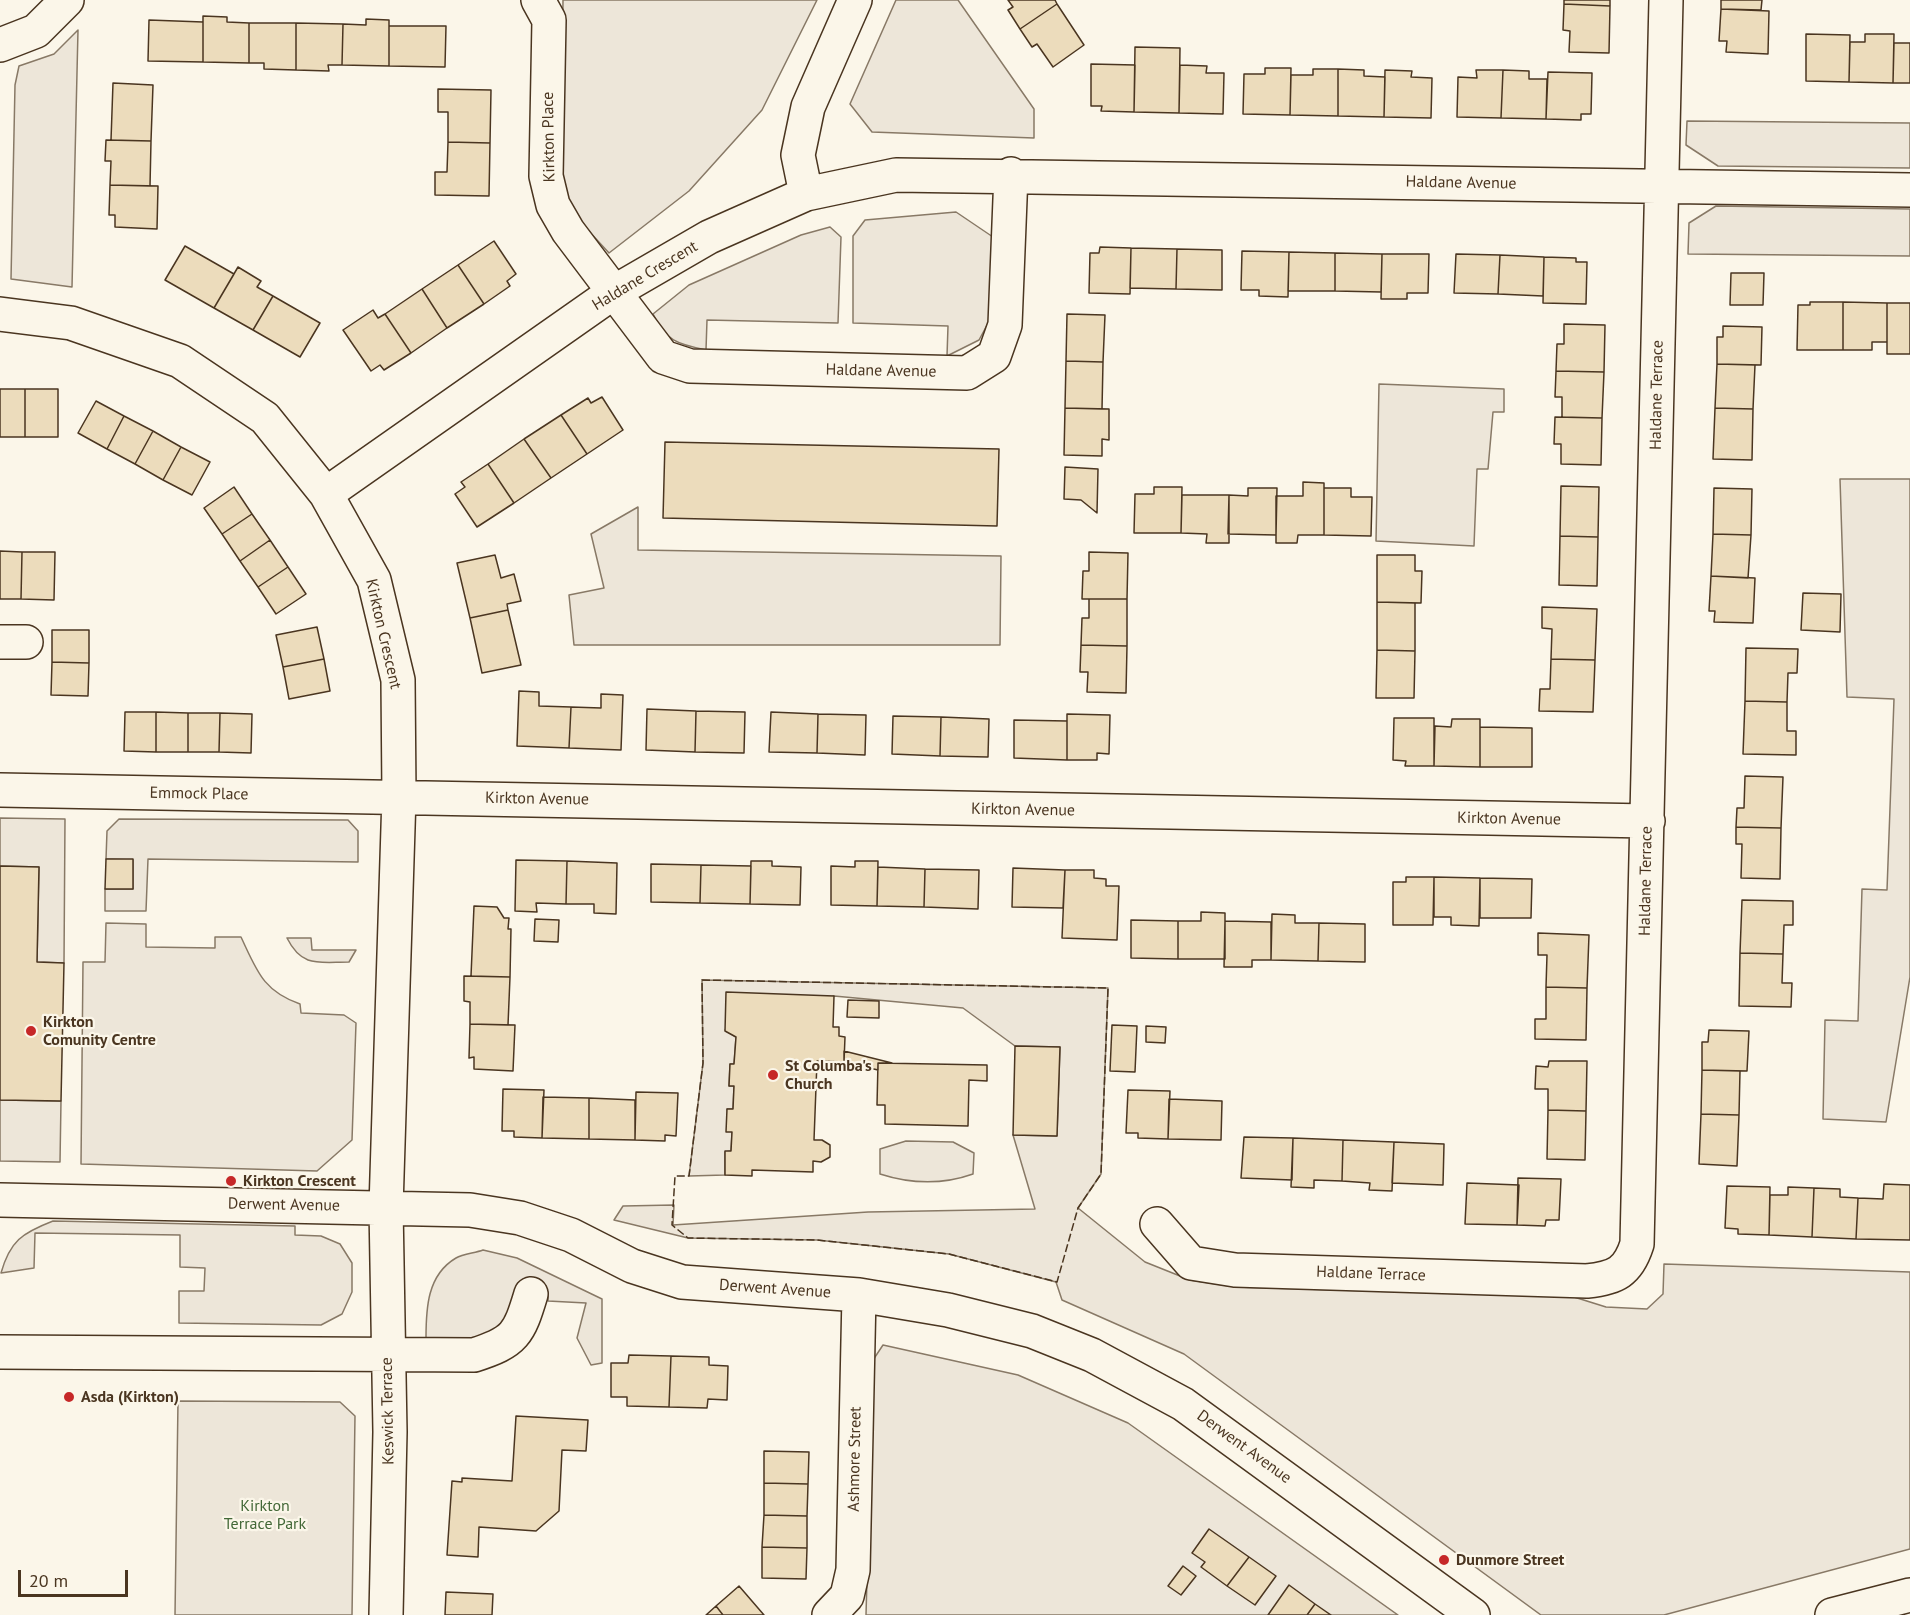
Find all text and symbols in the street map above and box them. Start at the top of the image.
street label: Kirkton Place [539,92,559,182]
street label: Haldane Avenue [1405,172,1517,194]
street label: Haldane Crescent [589,237,701,315]
street label: Haldane Terrace [1646,340,1668,450]
street label: Haldane Avenue [825,360,937,382]
street label: Kirkton Crescent [361,577,405,691]
street label: Emmock Place [149,784,249,804]
street label: Kirkton Avenue [485,788,589,810]
street label: Kirkton Avenue [971,799,1075,821]
street label: Kirkton Avenue [1457,808,1561,830]
street label: Haldane Terrace [1635,826,1657,936]
place label: Kirkton Comunity Centre [43,1012,156,1050]
marker: Kirkton Comunity Centre [24,1024,38,1038]
place label: St Columba's Church [785,1056,872,1094]
marker: St Columba's Church [766,1068,780,1082]
place label: Kirkton Crescent [243,1171,356,1191]
marker: Kirkton Crescent [224,1174,238,1188]
street label: Derwent Avenue [228,1194,340,1216]
street label: Haldane Terrace [1316,1262,1426,1286]
street label: Derwent Avenue [718,1276,832,1302]
street label: Keswick Terrace [377,1357,399,1465]
place label: Asda (Kirkton) [81,1387,179,1407]
marker: Asda (Kirkton) [62,1390,76,1404]
street label: Ashmore Street [844,1406,866,1512]
street label: Derwent Avenue [1193,1406,1295,1488]
park label: Kirkton Terrace Park [224,1496,306,1534]
place label: Dunmore Street [1456,1550,1564,1570]
marker: Dunmore Street [1437,1553,1451,1567]
scale bar [21,1558,130,1596]
text: 20 m [29,1569,68,1592]

